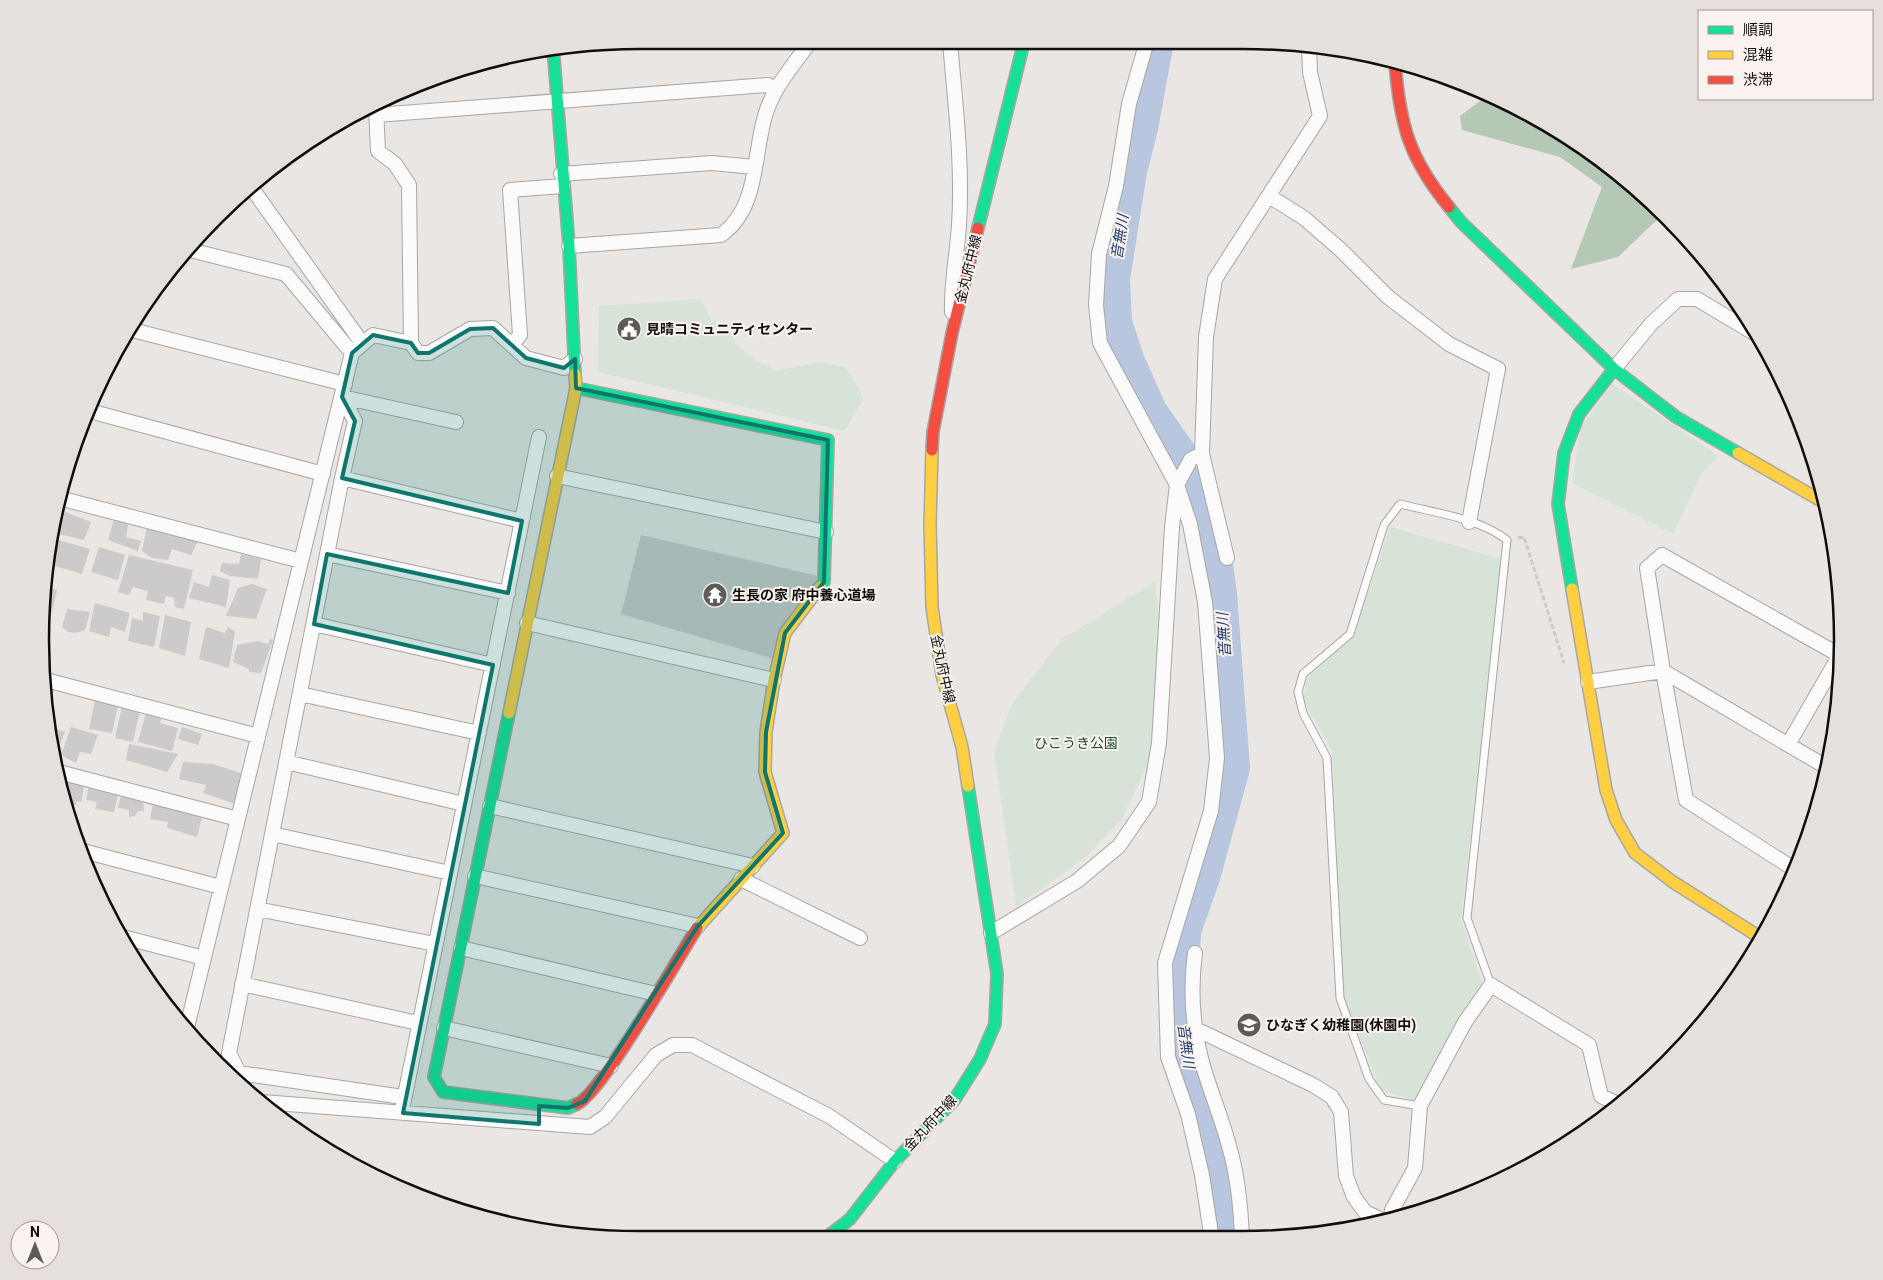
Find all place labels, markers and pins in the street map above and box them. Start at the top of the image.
public building icon: 見晴コミュニティセンター [616,316,642,342]
place label: 見晴コミュニティセンター [646,321,813,337]
temple icon: 生長の家 府中養心道場 [702,582,728,608]
place label: 生長の家 府中養心道場 [732,587,875,603]
school or university icon: ひなぎく幼稚園(休園中) [1236,1012,1262,1038]
place label: ひなぎく幼稚園(休園中) [1266,1017,1416,1034]

